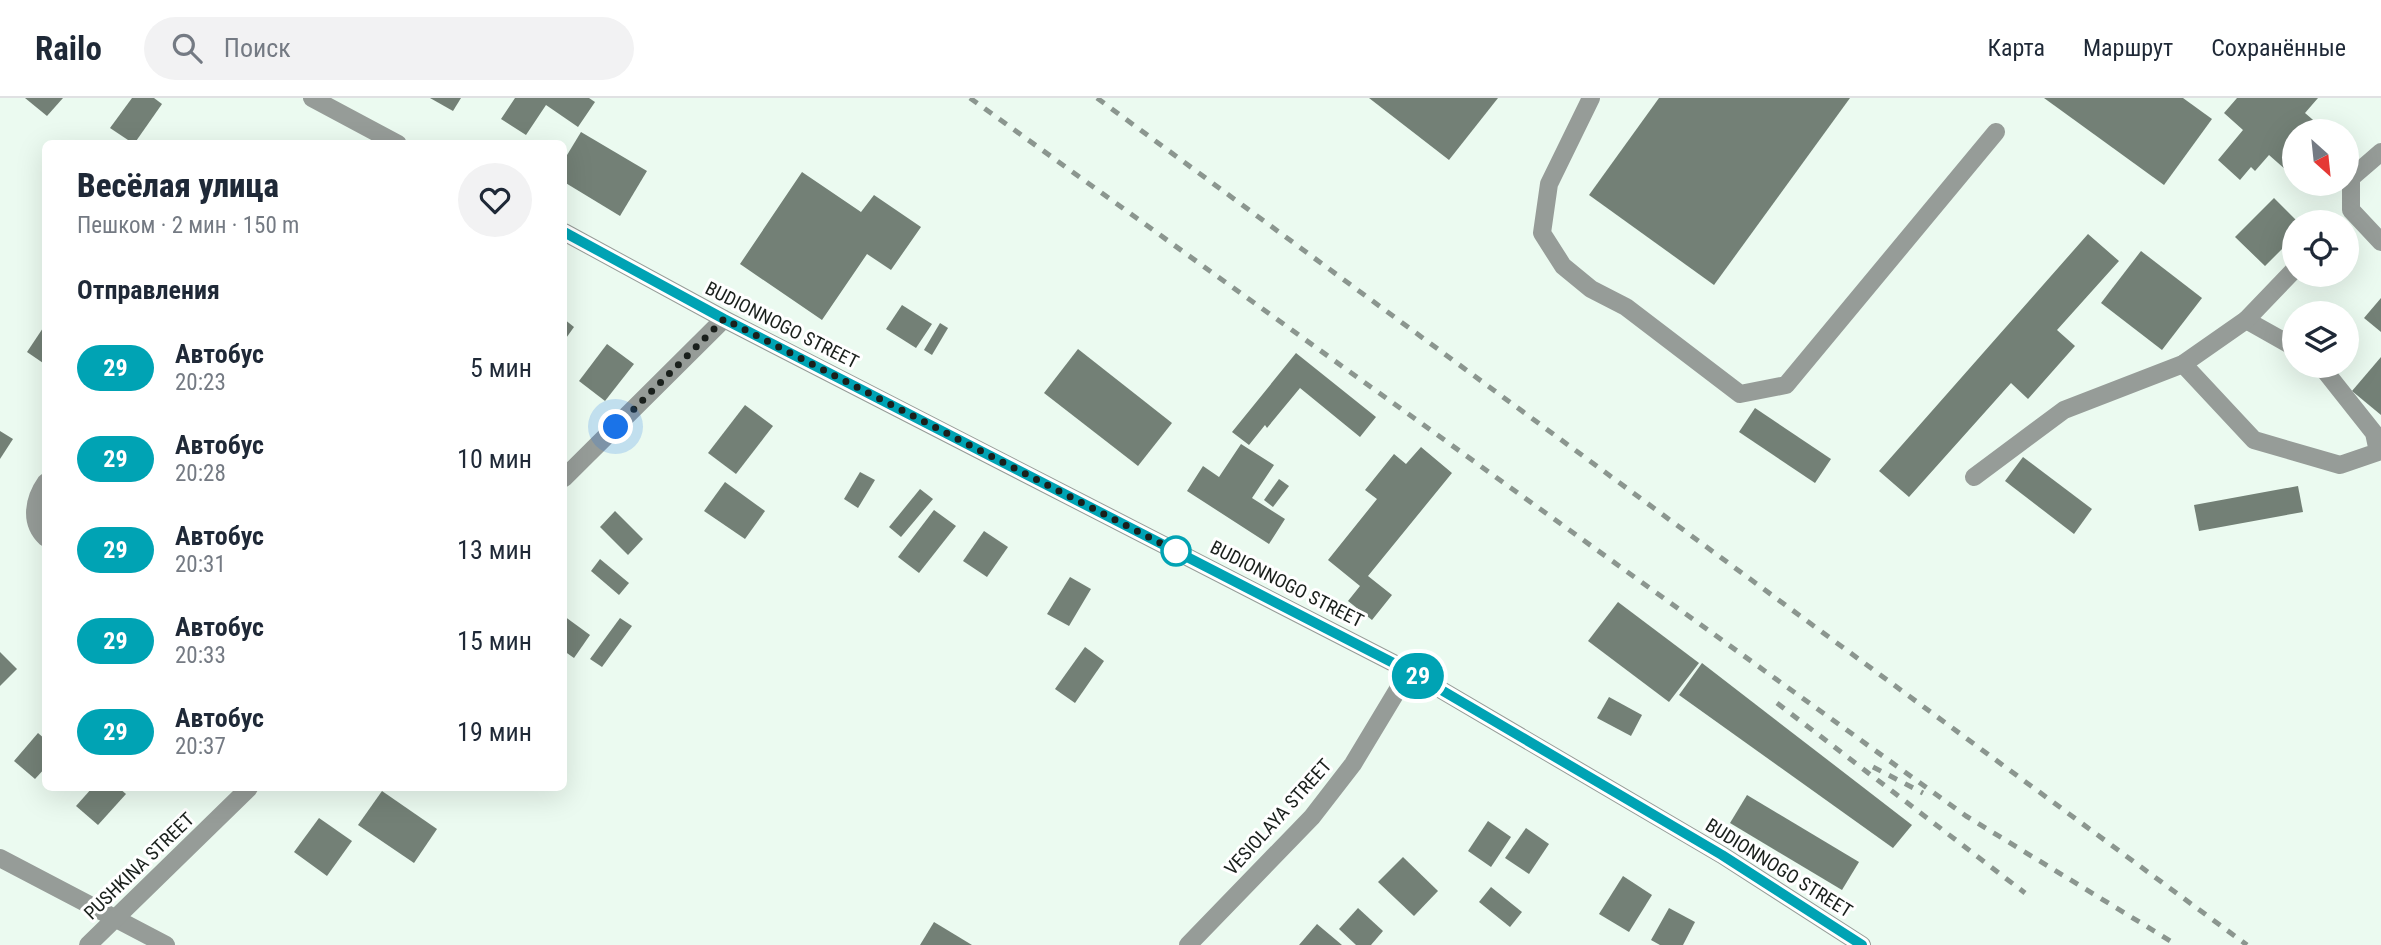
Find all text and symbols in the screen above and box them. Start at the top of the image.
search box [144,17,634,80]
text: Railo [35,29,102,68]
icon: search [168,29,206,67]
text: Поиск [224,33,291,63]
text: Карта [1988,34,2045,62]
text: Маршрут [2083,34,2173,62]
text: Сохранённые [2211,34,2346,62]
north arrow [2282,119,2359,196]
map controls [2282,119,2359,378]
button: heart [458,163,532,237]
text: Весёлая улица [77,166,279,205]
button: locate [2282,210,2359,287]
text: Пешком · 2 мин · 150 m [77,212,299,239]
text: Отправления [77,275,220,305]
street label: BUDIONNOGO STREET [702,276,863,374]
button: layers [2282,301,2359,378]
text: Автобус [175,339,264,369]
text: 5 мин [470,353,532,383]
text: 29 [103,354,128,382]
text: 20:23 [175,369,226,396]
your location [598,409,633,444]
text: Автобус [175,430,264,460]
text: 10 мин [457,444,532,474]
text: 29 [103,445,128,473]
text: 20:28 [175,460,226,487]
text: Автобус [175,521,264,551]
text: 13 мин [457,535,532,565]
street label: BUDIONNOGO STREET [1207,535,1368,633]
text: 29 [103,536,128,564]
unlabelled marker [1161,536,1191,566]
text: 20:31 [175,551,226,578]
text: Автобус [175,612,264,642]
text: 15 мин [457,626,532,656]
text: 29 [103,627,128,655]
text: 20:33 [175,642,226,669]
line badge: 29 [1386,653,1450,699]
text: 29 [1406,662,1430,690]
text: Автобус [175,703,264,733]
text: 19 мин [457,717,532,747]
text: 29 [103,718,128,746]
text: 20:37 [175,733,226,760]
street label: VESIOLAYA STREET [1220,754,1336,880]
street label: PUSHKINA STREET [79,808,199,924]
street label: BUDIONNOGO STREET [1701,814,1857,923]

